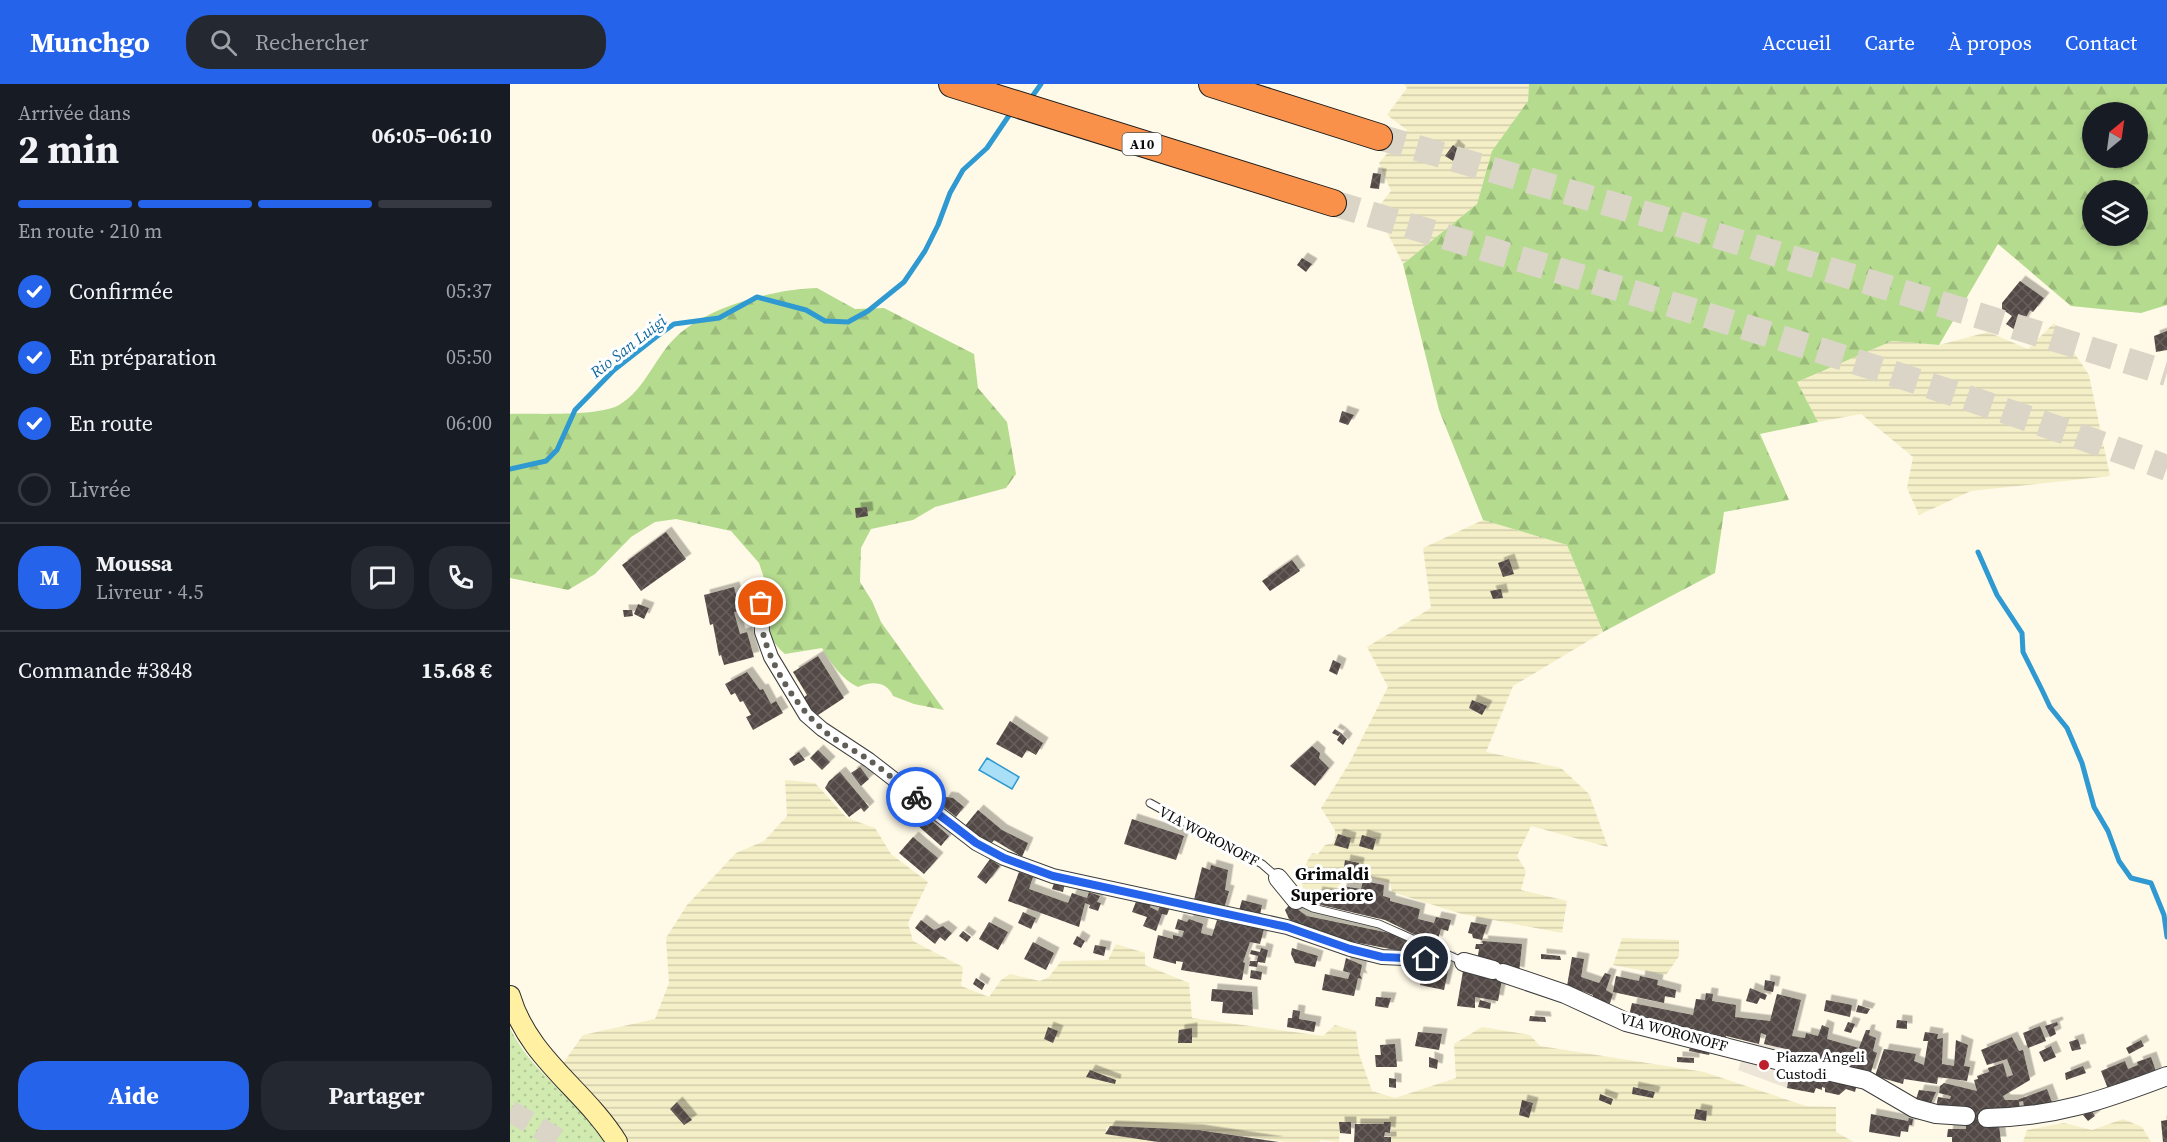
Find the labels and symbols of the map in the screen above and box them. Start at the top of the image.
north arrow [2082,102,2148,168]
road number: A10 [1122,133,1162,155]
water label: Rio San Luigi [584,309,671,383]
pin [735,577,786,628]
courier [886,767,946,827]
street label: VIA WORONOFF [1155,801,1263,871]
district label: Grimaldi Superiore [1291,861,1373,907]
pin [1400,933,1451,984]
street label: VIA WORONOFF [1618,1008,1730,1057]
place label: Piazza Angeli Custodi [1776,1046,1865,1084]
marker: Piazza Angeli Custodi [1757,1058,1771,1072]

